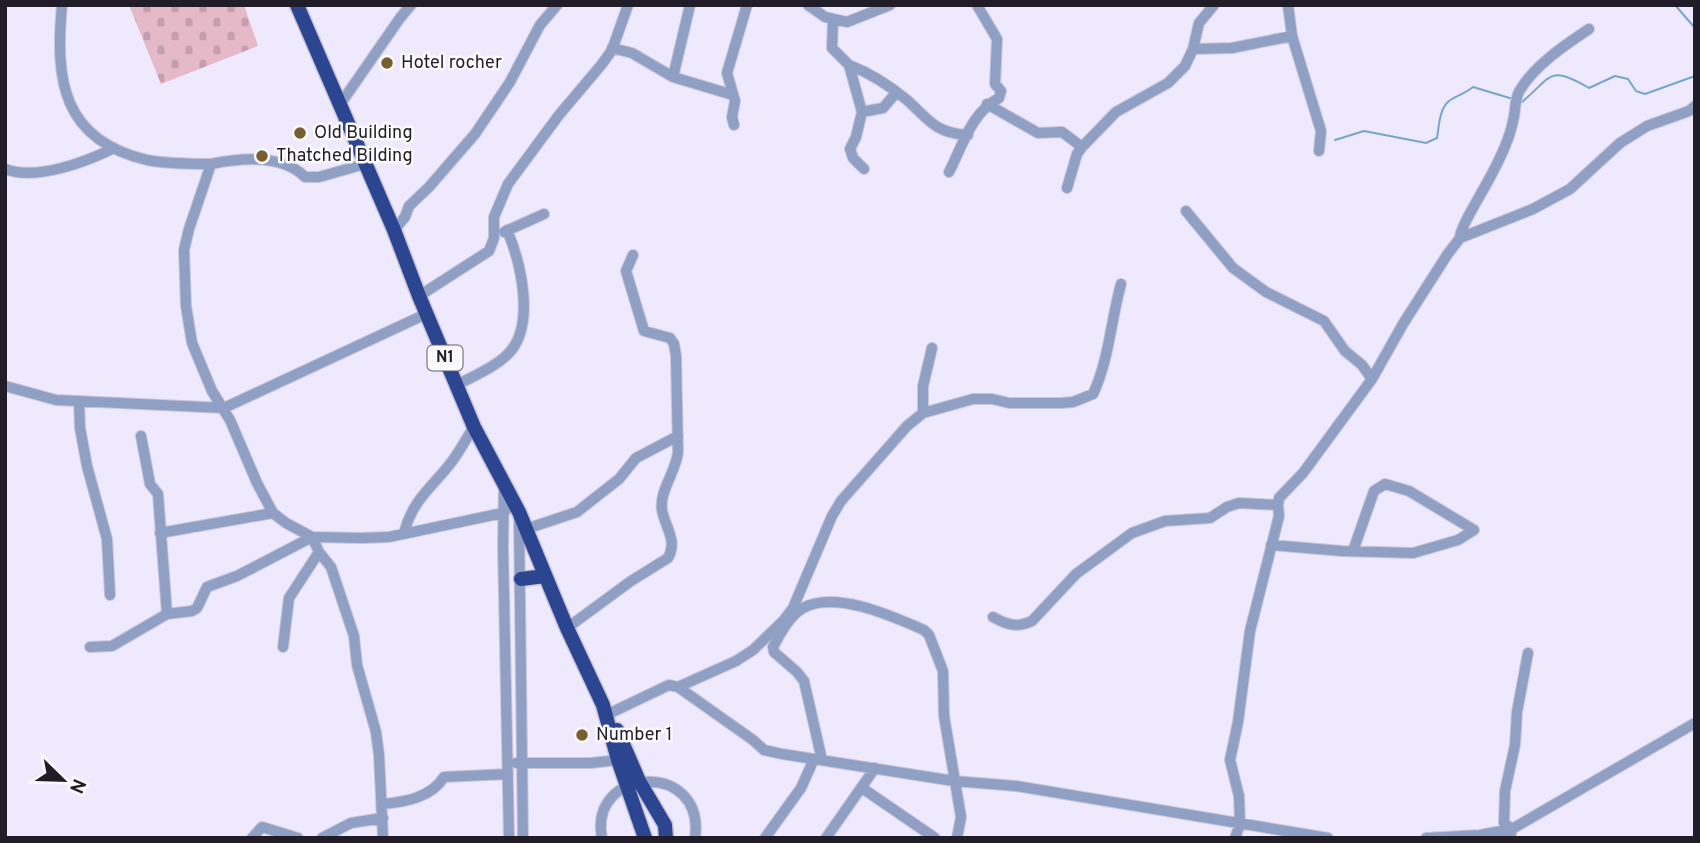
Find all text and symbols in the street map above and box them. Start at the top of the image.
place label: Hotel rocher [401,52,502,75]
marker: Hotel rocher [379,55,395,71]
place label: Old Building [314,122,413,145]
marker: Old Building [292,125,308,141]
place label: Thatched Bilding [276,145,413,168]
marker: Thatched Bilding [254,148,270,164]
road number: N1 [428,346,462,370]
place label: Number 1 [596,724,672,747]
marker: Number 1 [574,727,590,743]
north arrow [28,745,98,815]
text: N [63,775,91,797]

